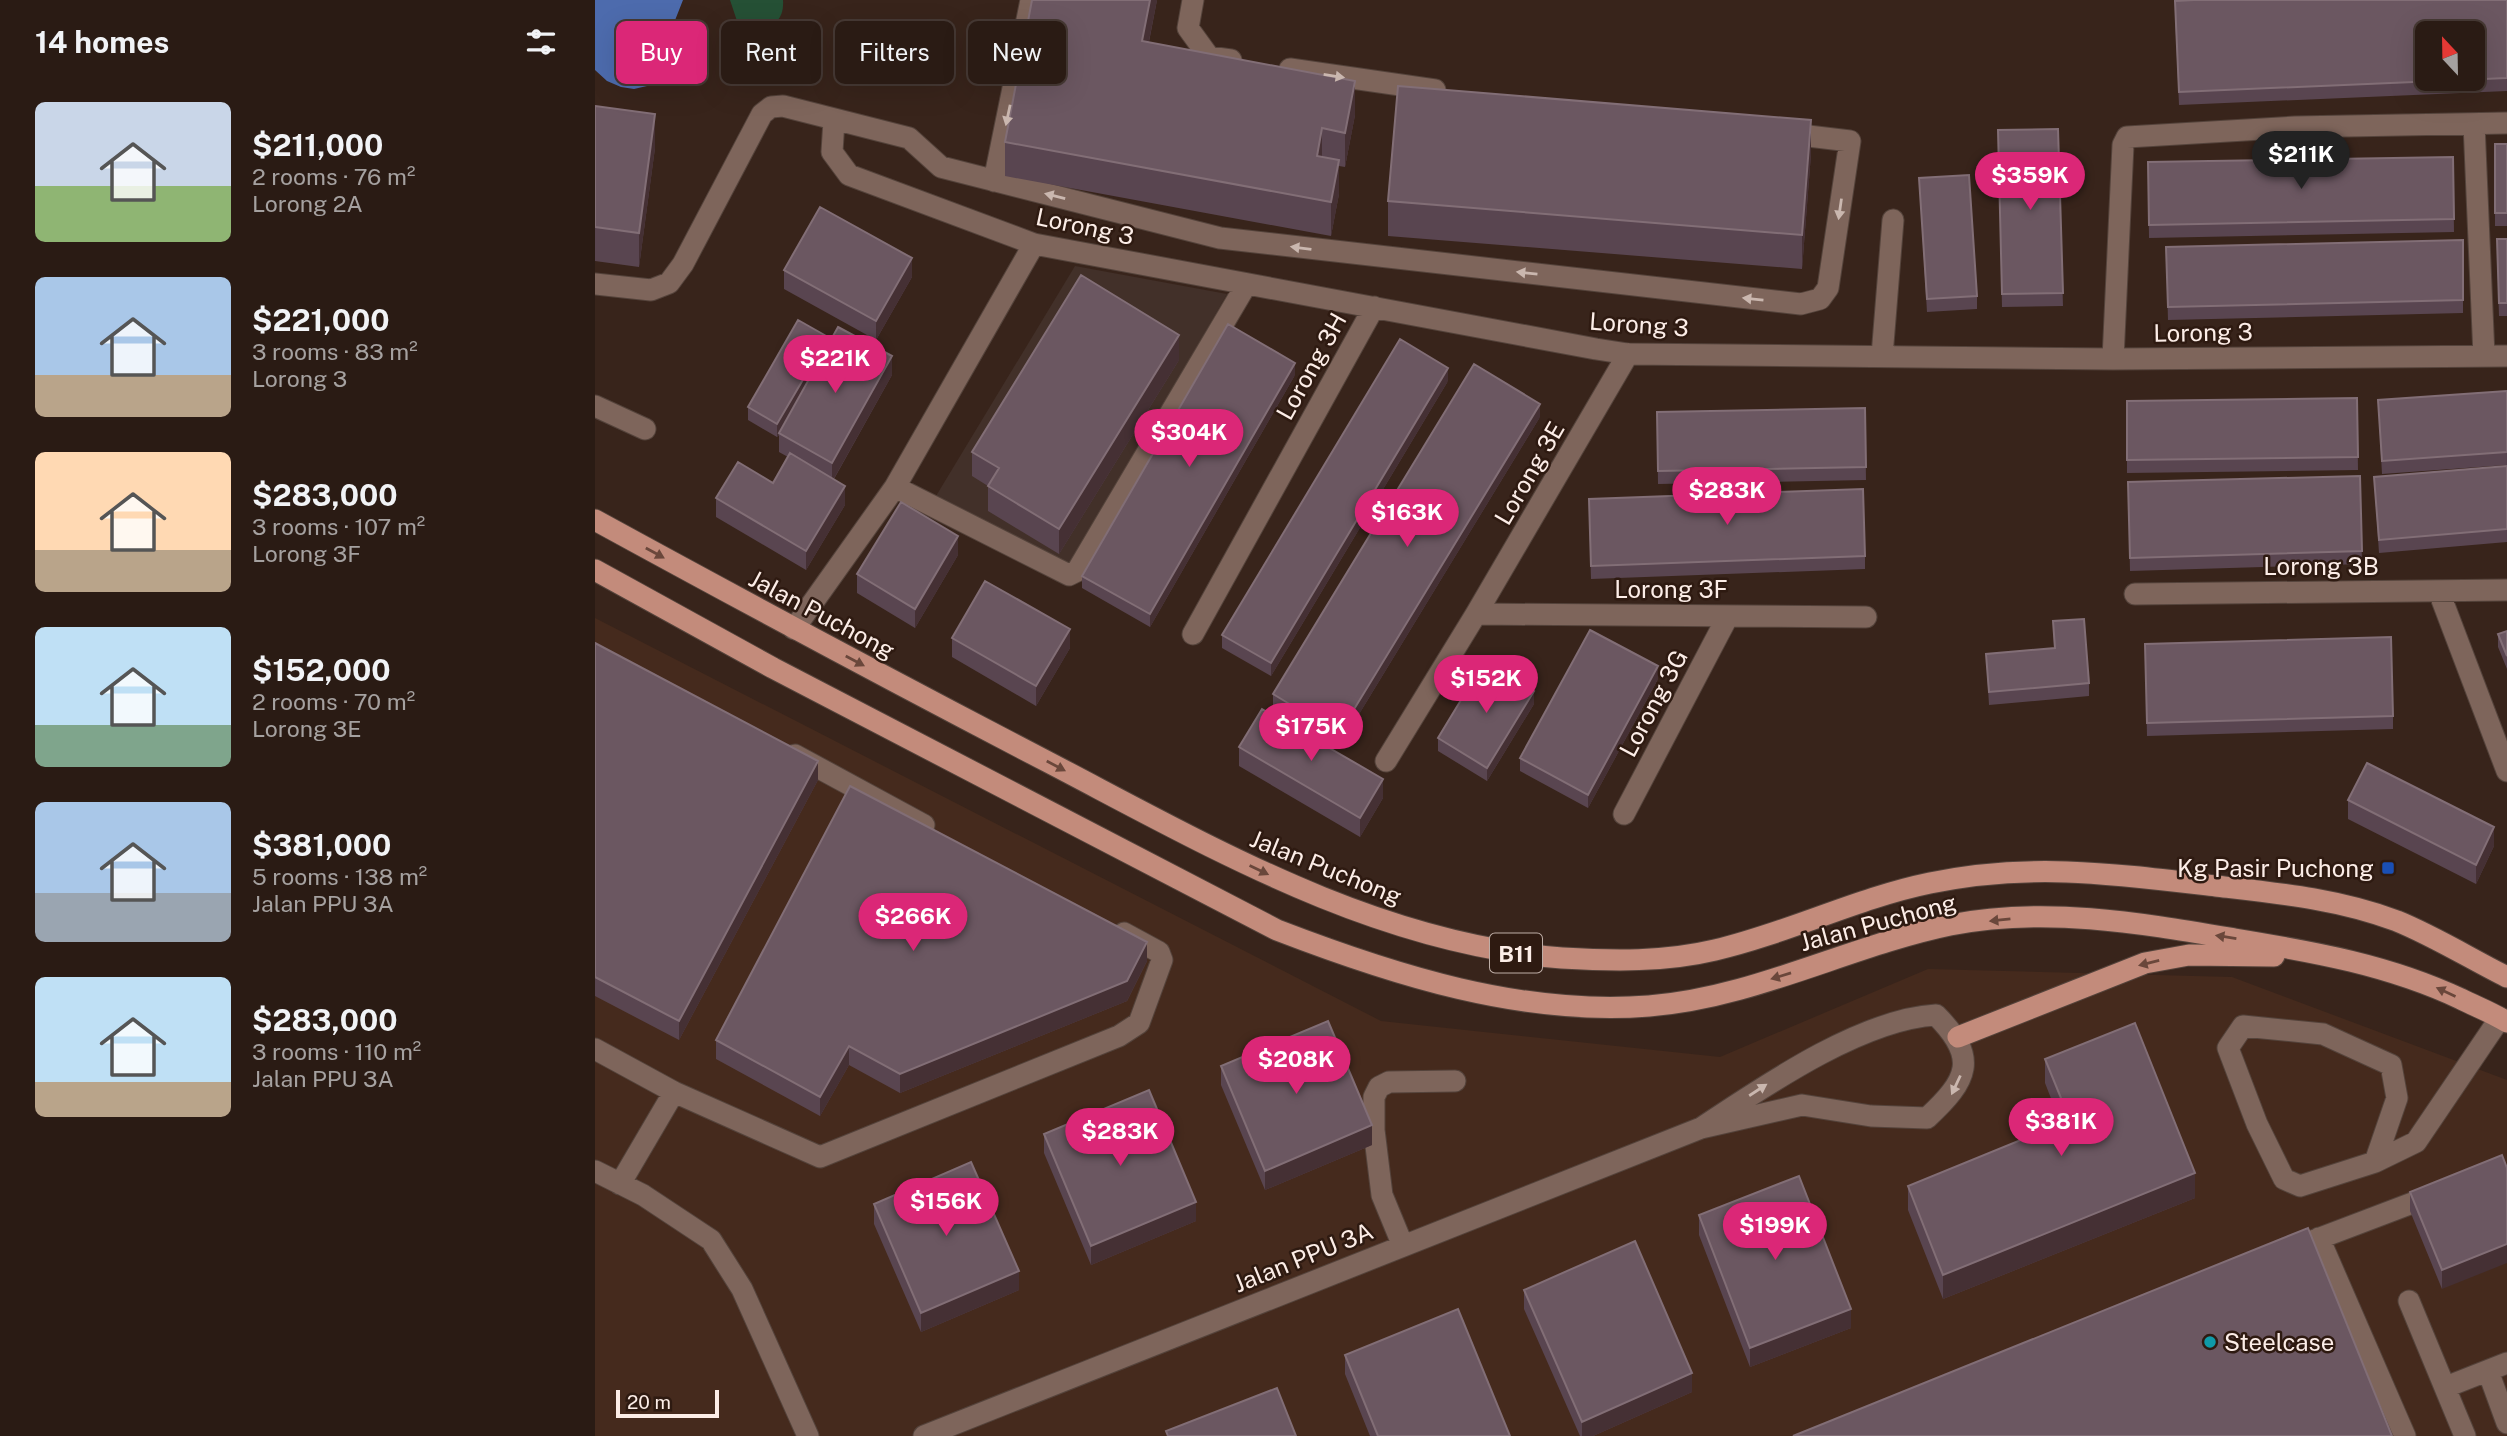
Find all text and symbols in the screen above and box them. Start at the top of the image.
chip: Buy [616,21,707,84]
chip: Rent [721,21,821,84]
chip: Filters [835,21,954,84]
chip: New [968,21,1066,84]
north arrow [2415,21,2485,91]
map controls [2415,21,2485,91]
icon: filters [522,23,560,61]
text: 14 homes [35,24,169,60]
one-way arrow [1323,71,1345,82]
one-way arrow [1002,104,1013,126]
text: $211,000 [252,127,383,163]
icon: home [91,130,175,214]
pin: $211K [2252,132,2350,191]
text: $211K [2268,140,2334,167]
pin: $359K [1981,152,2079,212]
text: $359K [1991,161,2069,188]
text: 2 rooms · 76 m² [252,163,415,190]
text: Lorong 2A [252,190,363,217]
one-way arrow [1044,190,1066,201]
one-way arrow [1834,198,1845,220]
street label: Lorong 3 [1033,202,1137,250]
one-way arrow [1290,242,1312,253]
one-way arrow [1516,268,1538,279]
one-way arrow [1742,293,1764,304]
text: $221,000 [252,302,389,338]
icon: home [91,305,175,389]
street label: Lorong 3 [1588,307,1690,341]
street label: Lorong 3H [1270,308,1352,424]
street label: Lorong 3 [2153,317,2253,347]
pin: $221K [786,336,884,395]
text: 3 rooms · 83 m² [252,338,418,365]
text: $221K [799,344,871,371]
text: Lorong 3 [252,365,347,392]
pin: $304K [1140,410,1238,469]
street label: Lorong 3E [1488,416,1570,530]
text: $304K [1150,418,1228,445]
pin: $283K [1678,468,1776,527]
text: $283K [1688,476,1766,503]
text: $283,000 [252,477,398,513]
icon: home [91,480,175,564]
pin: $163K [1358,490,1456,549]
text: $163K [1371,498,1443,525]
text: 3 rooms · 107 m² [252,513,425,540]
text: Lorong 3F [252,540,361,567]
one-way arrow [645,547,665,559]
street label: Lorong 3B [2263,552,2379,580]
street label: Jalan Puchong [744,564,900,664]
street label: Lorong 3F [1614,575,1728,603]
street label: Lorong 3G [1613,645,1693,761]
text: $152,000 [252,652,391,688]
icon: home [91,655,175,739]
one-way arrow [845,655,865,667]
pin: $152K [1437,656,1535,715]
text: $152K [1450,664,1522,691]
text: 2 rooms · 70 m² [252,688,415,715]
pin: $175K [1262,704,1360,763]
text: $175K [1275,712,1347,739]
text: Lorong 3E [252,715,362,742]
one-way arrow [1047,760,1067,772]
street label: Jalan Puchong [1246,824,1406,910]
text: $381,000 [252,827,391,863]
icon: home [91,830,175,914]
place label: Kg Pasir Puchong [2177,854,2374,882]
marker: Kg Pasir Puchong [2380,860,2396,876]
text: 5 rooms · 138 m² [252,863,427,890]
one-way arrow [1249,865,1269,876]
street label: Jalan Puchong [1797,888,1959,956]
text: Jalan PPU 3A [252,890,394,917]
pin: $266K [864,894,962,953]
text: $266K [874,902,952,929]
one-way arrow [1989,914,2011,925]
one-way arrow [2215,931,2237,942]
road number: B11 [1490,934,1542,972]
one-way arrow [2138,958,2160,969]
one-way arrow [1770,972,1791,982]
one-way arrow [2436,986,2456,998]
text: $283,000 [252,1002,398,1038]
icon: home [91,1005,175,1089]
pin: $208K [1247,1036,1345,1096]
text: 3 rooms · 110 m² [252,1038,421,1065]
text: $208K [1258,1045,1334,1072]
text: Jalan PPU 3A [252,1065,394,1092]
one-way arrow [1950,1075,1962,1095]
one-way arrow [1748,1084,1768,1097]
pin: $381K [2012,1098,2110,1158]
text: $381K [2025,1107,2097,1134]
pin: $283K [1071,1108,1169,1168]
text: $283K [1081,1117,1159,1144]
pin: $156K [897,1178,995,1238]
text: $156K [910,1187,982,1214]
pin: $199K [1726,1202,1824,1262]
text: $199K [1739,1211,1811,1238]
street label: Jalan PPU 3A [1229,1216,1377,1298]
place label: Steelcase [2224,1328,2334,1356]
marker: Steelcase [2202,1334,2218,1350]
scale bar [616,1387,719,1419]
text: 20 m [627,1391,671,1413]

